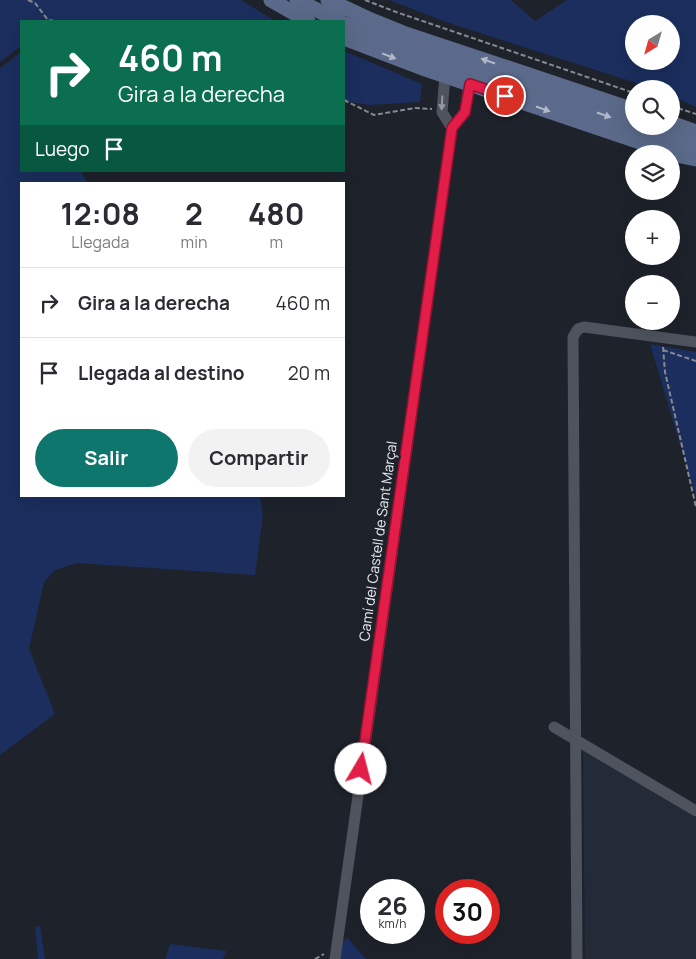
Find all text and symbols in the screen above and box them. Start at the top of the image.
north arrow [625,15,680,70]
map controls [625,15,680,330]
text: 460 m [118,34,223,82]
icon: right [35,40,100,105]
one-way arrow [382,52,397,60]
one-way arrow [480,57,495,65]
pin [484,75,526,117]
text: Gira a la derecha [118,79,285,109]
button: search [625,80,680,135]
icon: arrive [491,82,519,110]
one-way arrow [438,96,446,112]
one-way arrow [535,106,550,113]
one-way arrow [597,112,612,119]
icon: arrive [100,135,128,163]
text: Luego [35,136,90,162]
button: layers [625,145,680,200]
text: 12:08 [61,193,140,234]
text: 2 [185,193,203,234]
text: 480 [248,193,304,234]
button: + [625,210,680,265]
text: Llegada [71,231,129,253]
text: min [181,231,207,253]
text: m [269,231,283,253]
button: − [625,275,680,330]
icon: right [35,289,63,317]
text: Gira a la derecha [78,290,230,316]
text: 460 m [276,290,330,316]
icon: arrive [35,359,63,387]
text: Llegada al destino [78,360,245,386]
text: 20 m [288,360,330,386]
button: Salir [35,429,178,487]
button: Compartir [188,429,330,487]
street label: Camí del Castell de Sant Marçal [354,440,401,642]
position arrow [334,742,386,794]
speed limit sign: 30 [435,879,500,944]
text: 26 [377,888,408,923]
text: km/h [379,915,406,932]

